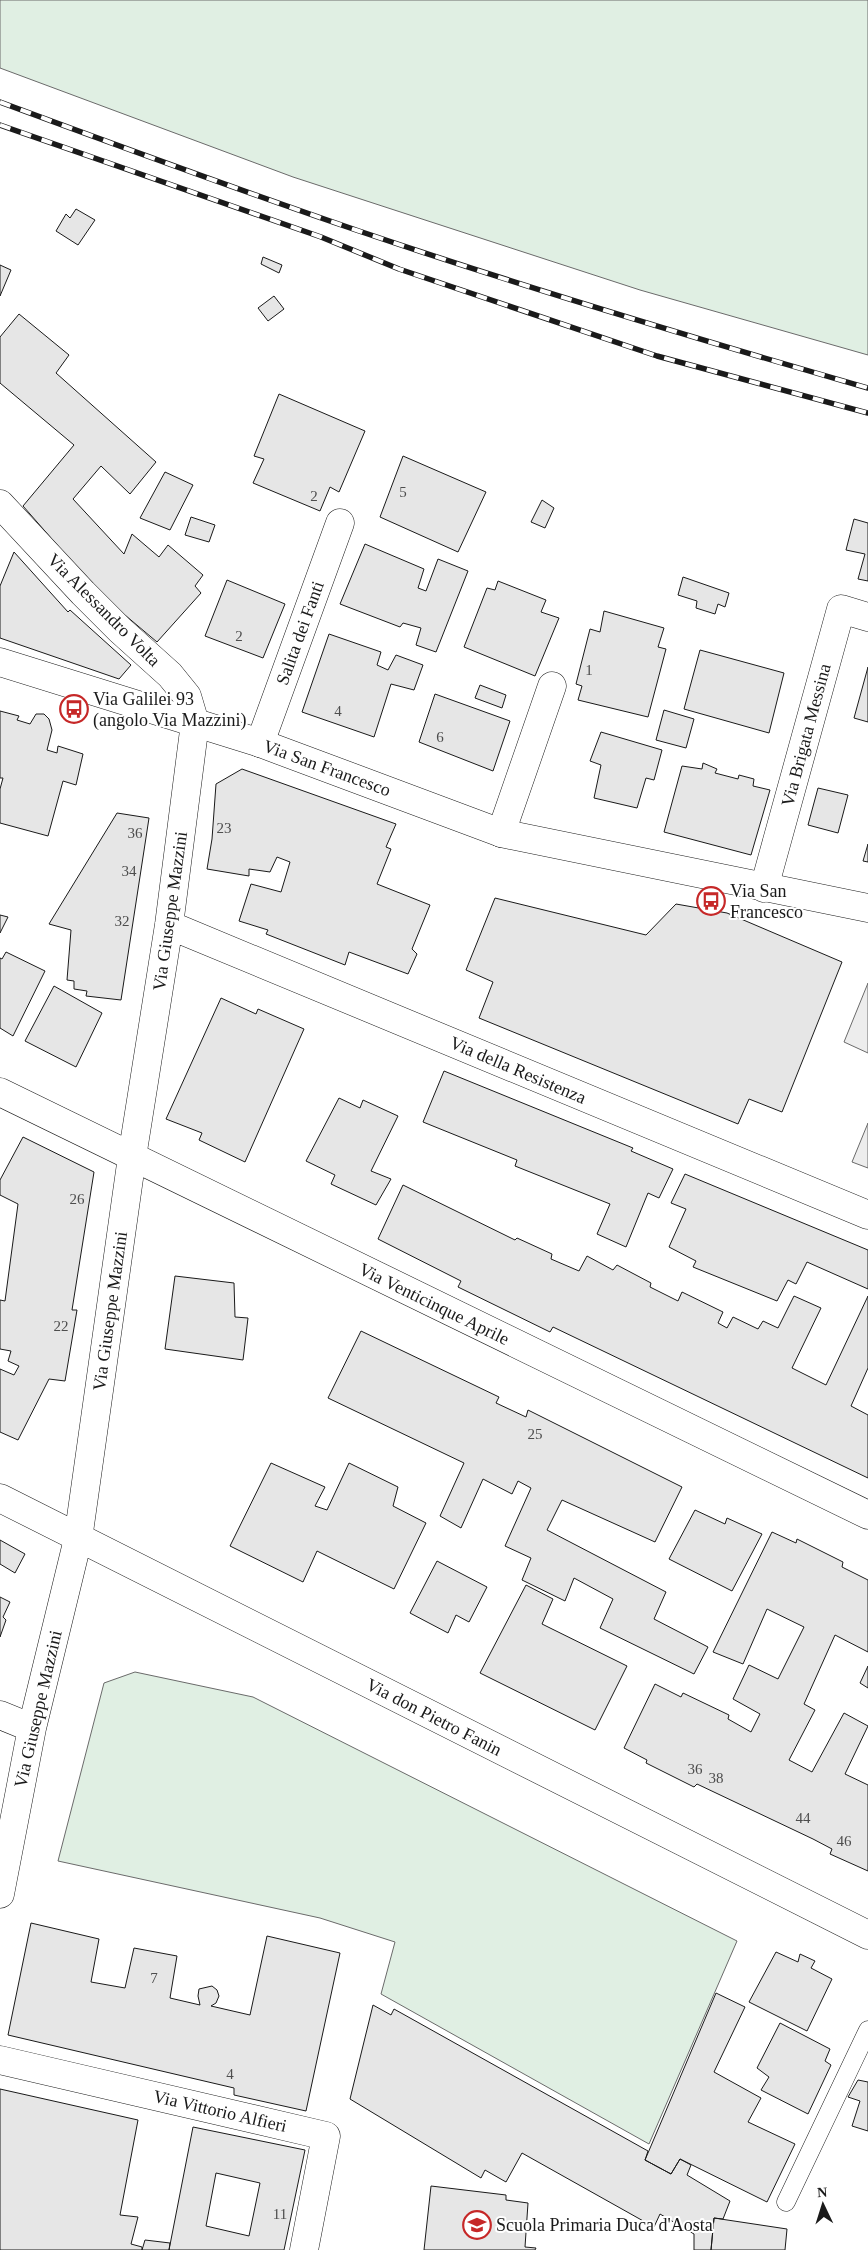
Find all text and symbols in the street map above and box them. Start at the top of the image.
house number: 5 [399,484,407,500]
house number: 2 [310,488,318,504]
street label: Via Alessandro Volta [43,549,165,671]
street label: Salita dei Fanti [272,578,328,688]
house number: 2 [235,628,243,644]
street label: Via Brigata Messina [777,661,835,809]
house number: 1 [585,662,593,678]
place label: Via Galilei 93 (angolo Via Mazzini) [93,689,247,731]
bus stop icon: Via Galilei 93 (angolo Via Mazzini) [59,694,89,724]
house number: 4 [334,703,342,719]
house number: 6 [436,729,444,745]
street label: Via San Francesco [261,736,393,800]
house number: 23 [217,820,232,836]
house number: 36 [128,825,143,841]
street label: Via Giuseppe Mazzini [149,830,191,992]
house number: 34 [122,863,137,879]
place label: Via San Francesco [730,881,803,922]
bus stop icon: Via San Francesco [696,886,726,916]
house number: 32 [115,913,130,929]
street label: Via della Resistenza [447,1032,589,1108]
house number: 26 [70,1191,85,1207]
street label: Via Giuseppe Mazzini [89,1230,131,1392]
street label: Via Venticinque Aprile [356,1259,512,1349]
house number: 22 [54,1318,69,1334]
house number: 25 [528,1426,543,1442]
street label: Via Giuseppe Mazzini [10,1628,66,1790]
street label: Via don Pietro Fanin [363,1674,505,1760]
house number: 36 [688,1761,703,1777]
house number: 38 [709,1770,724,1786]
house number: 44 [796,1810,811,1826]
house number: 46 [837,1833,852,1849]
house number: 7 [150,1970,158,1986]
house number: 4 [226,2066,234,2082]
street label: Via Vittorio Alfieri [151,2086,289,2136]
north arrow [798,2180,848,2230]
text: N [817,2185,828,2200]
house number: 11 [273,2206,287,2222]
school or university icon: Scuola Primaria Duca d'Aosta [462,2210,492,2240]
place label: Scuola Primaria Duca d'Aosta [496,2215,713,2235]

